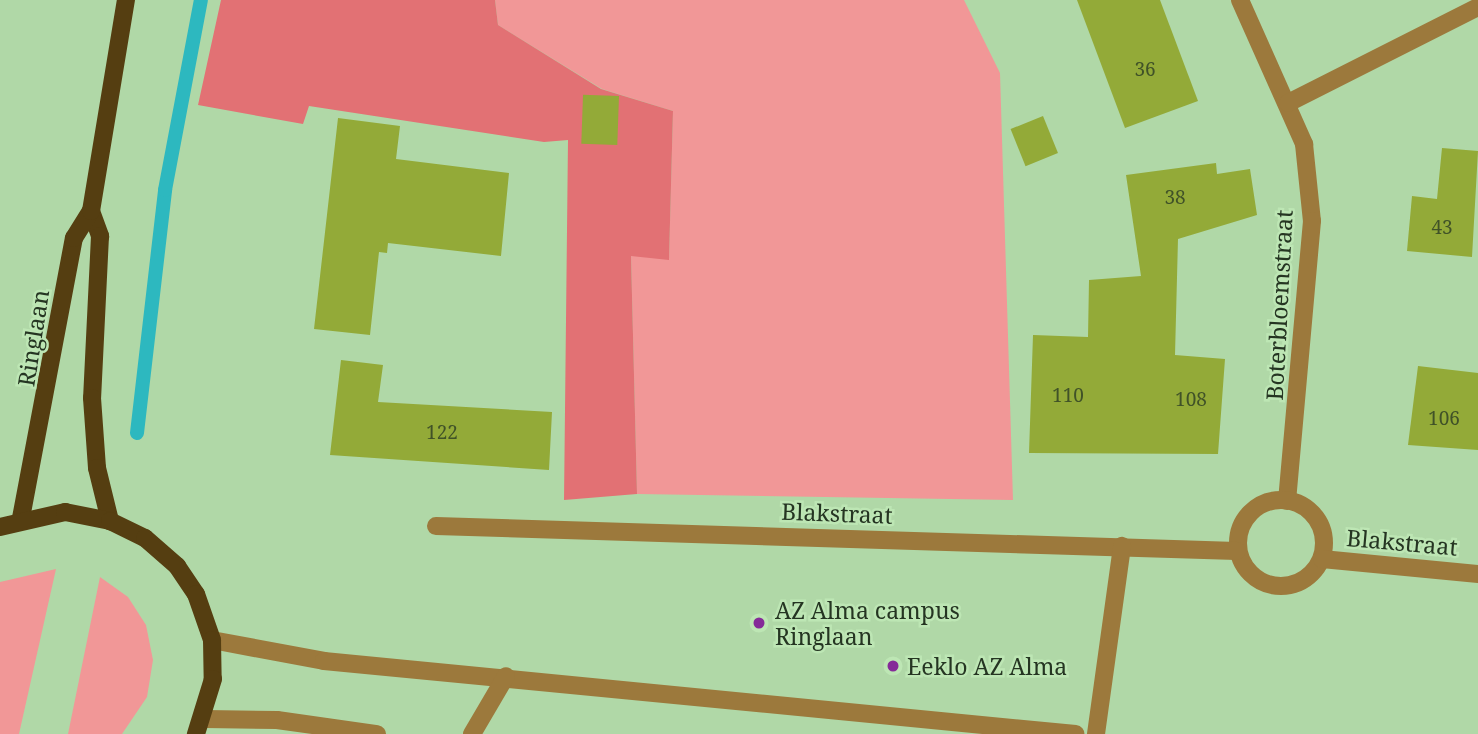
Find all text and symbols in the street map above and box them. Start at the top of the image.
house number: 36 [1134,59,1156,81]
house number: 38 [1164,187,1186,209]
street label: Boterbloemstraat [1260,209,1298,401]
house number: 43 [1431,217,1453,239]
street label: Ringlaan [12,288,54,388]
house number: 110 [1052,385,1084,407]
house number: 108 [1175,389,1207,411]
house number: 106 [1428,408,1460,430]
house number: 122 [426,422,458,444]
street label: Blakstraat [781,497,893,529]
street label: Blakstraat [1345,523,1459,561]
place label: AZ Alma campus Ringlaan [775,596,960,650]
marker: AZ Alma campus Ringlaan [749,613,769,633]
place label: Eeklo AZ Alma [907,652,1067,680]
marker: Eeklo AZ Alma [885,658,901,674]

